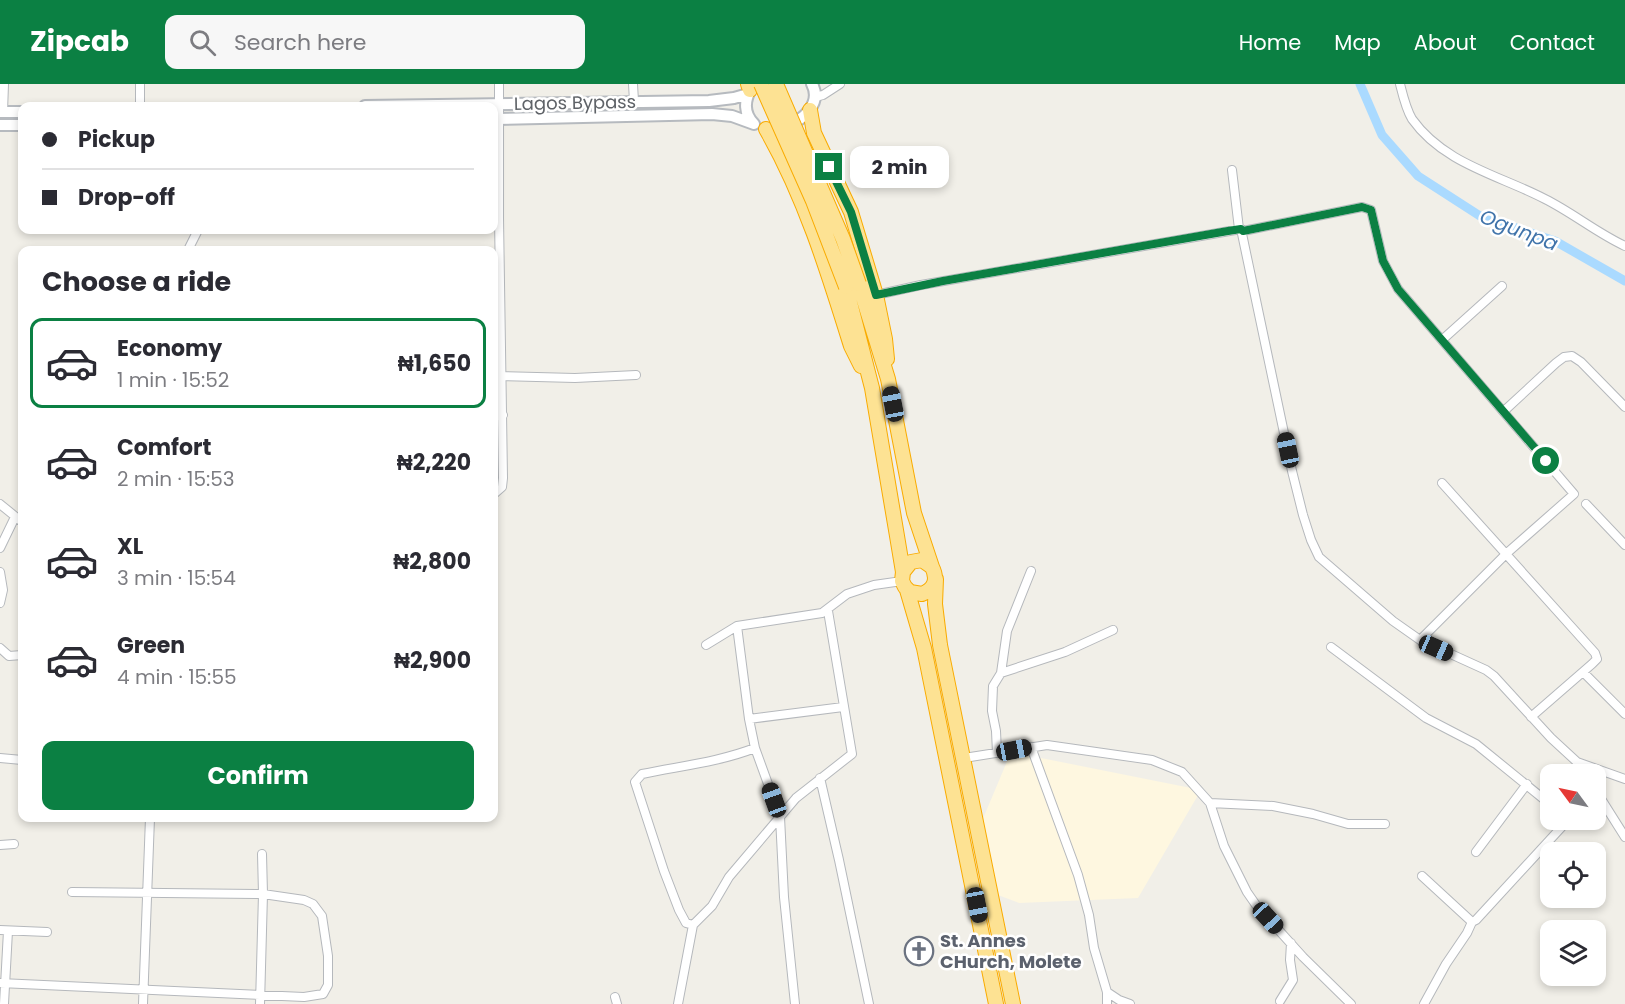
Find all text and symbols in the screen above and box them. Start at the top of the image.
search box [165,15,585,69]
text: Zipcab [30,22,129,61]
icon: search [186,26,219,59]
text: Search here [234,27,366,58]
text: Home [1239,28,1301,57]
text: Map [1334,28,1381,57]
text: About [1414,28,1477,57]
text: Contact [1510,28,1595,57]
street label: Lagos Bypass [514,89,636,116]
text: Pickup [78,124,155,155]
callout: 2 min [850,146,949,188]
route end [815,153,842,180]
text: 2 min [871,153,928,181]
text: Drop-off [78,182,175,213]
water label: Ogunpa [1476,202,1562,258]
text: Choose a ride [42,263,231,300]
text: Economy [117,333,222,364]
icon: car [45,336,99,390]
text: ₦1,650 [398,348,471,379]
text: 1 min · 15:52 [117,366,229,394]
car [881,385,905,423]
car [1275,431,1301,469]
text: Comfort [117,432,211,463]
icon: car [45,435,99,489]
text: ₦2,220 [397,447,471,478]
route start [1532,447,1559,474]
text: 2 min · 15:53 [117,465,235,493]
text: XL [117,531,143,562]
icon: car [45,534,99,588]
text: ₦2,800 [393,546,471,577]
text: 3 min · 15:54 [117,564,236,592]
text: Green [117,630,185,661]
car [1416,632,1456,664]
icon: car [45,633,99,687]
text: ₦2,900 [394,645,471,676]
text: 4 min · 15:55 [117,663,237,691]
car [995,738,1033,762]
button: Confirm [42,741,474,810]
north arrow [1540,764,1606,830]
map controls [1540,764,1606,986]
car [759,780,789,820]
button: locate [1540,842,1606,908]
car [965,886,989,924]
car [1249,899,1287,937]
button: layers [1540,920,1606,986]
place label: St. Annes CHurch, Molete [940,928,1082,974]
church icon: St. Annes CHurch, Molete [903,935,935,967]

